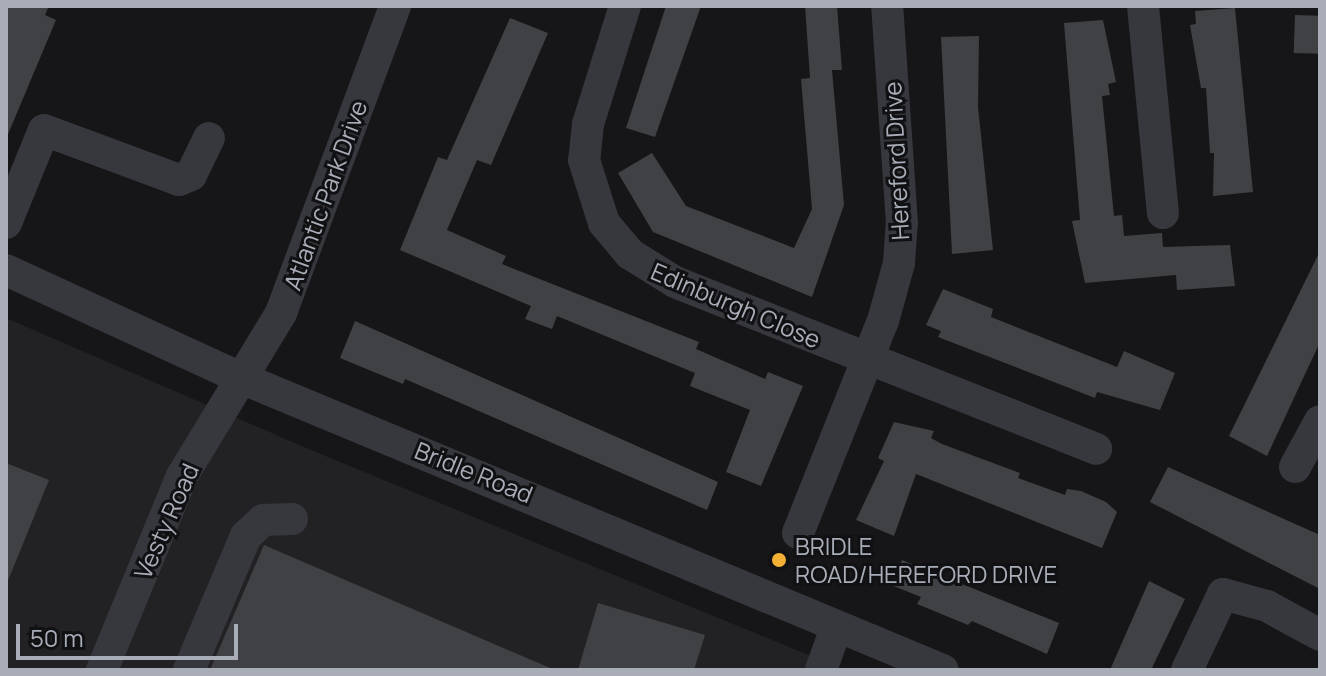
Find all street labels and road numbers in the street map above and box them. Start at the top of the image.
street label: Hereford Drive [877,81,915,241]
street label: Atlantic Park Drive [277,96,373,294]
street label: Edinburgh Close [647,256,825,354]
street label: Bridle Road [411,435,537,509]
street label: Vesty Road [128,459,204,583]

